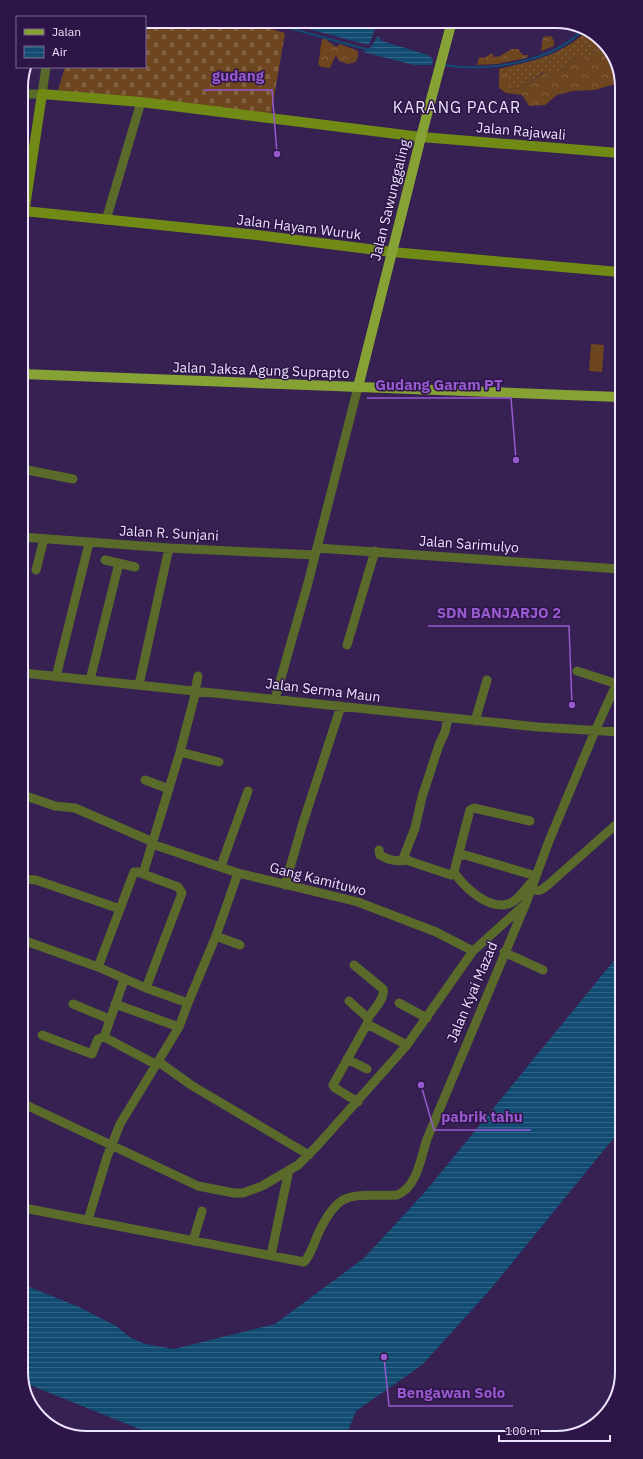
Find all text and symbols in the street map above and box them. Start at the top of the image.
legend [16,16,146,68]
text: Jalan [52,24,81,39]
text: Air [52,44,68,59]
callout: gudang [204,63,272,90]
text: gudang [212,66,265,85]
district label: KARANG PACAR [393,97,521,117]
street label: Jalan Rajawali [475,118,567,144]
street label: Jalan Sawunggaling [366,137,414,262]
street label: Jalan Hayam Wuruk [236,210,363,244]
street label: Jalan Jaksa Agung Suprapto [172,358,350,382]
callout: Gudang Garam PT [367,371,511,398]
text: Gudang Garam PT [375,375,503,394]
street label: Jalan R. Sunjani [119,521,219,545]
street label: Jalan Sarimulyo [418,532,520,556]
callout: SDN BANJARJO 2 [428,599,569,626]
text: SDN BANJARJO 2 [437,603,561,622]
street label: Jalan Serma Maun [264,674,382,706]
street label: Gang Kamituwo [268,858,368,900]
street label: Jalan Kyai Mazad [443,939,501,1045]
callout: pabrik tahu [434,1103,531,1130]
text: pabrik tahu [441,1107,523,1126]
callout: Bengawan Solo [389,1379,513,1406]
text: Bengawan Solo [397,1383,505,1402]
scale bar [499,1417,610,1443]
text: 100 m [505,1423,540,1438]

